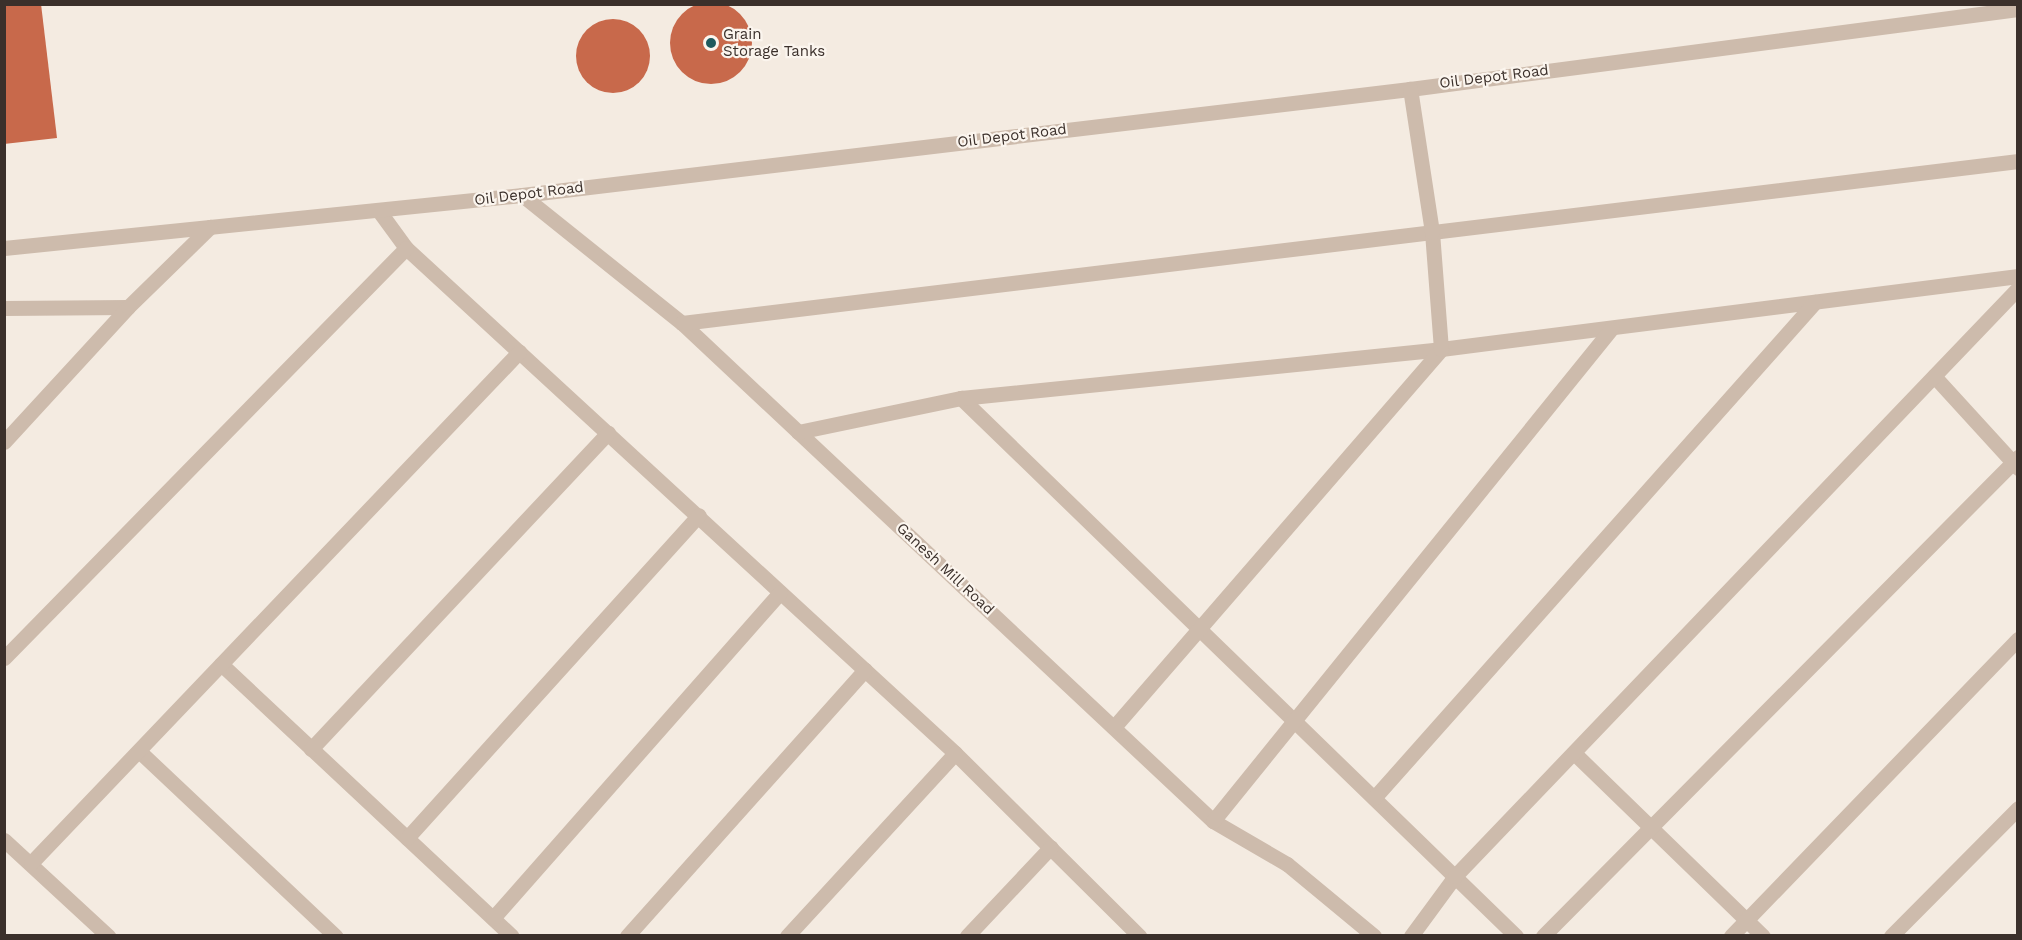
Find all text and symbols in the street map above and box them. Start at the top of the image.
place label: Grain Storage Tanks [723,25,826,60]
marker: Grain Storage Tanks [704,36,718,50]
street label: Oil Depot Road [1438,61,1550,93]
street label: Oil Depot Road [956,120,1068,152]
street label: Oil Depot Road [473,178,585,210]
street label: Ganesh Mill Road [892,519,998,619]

